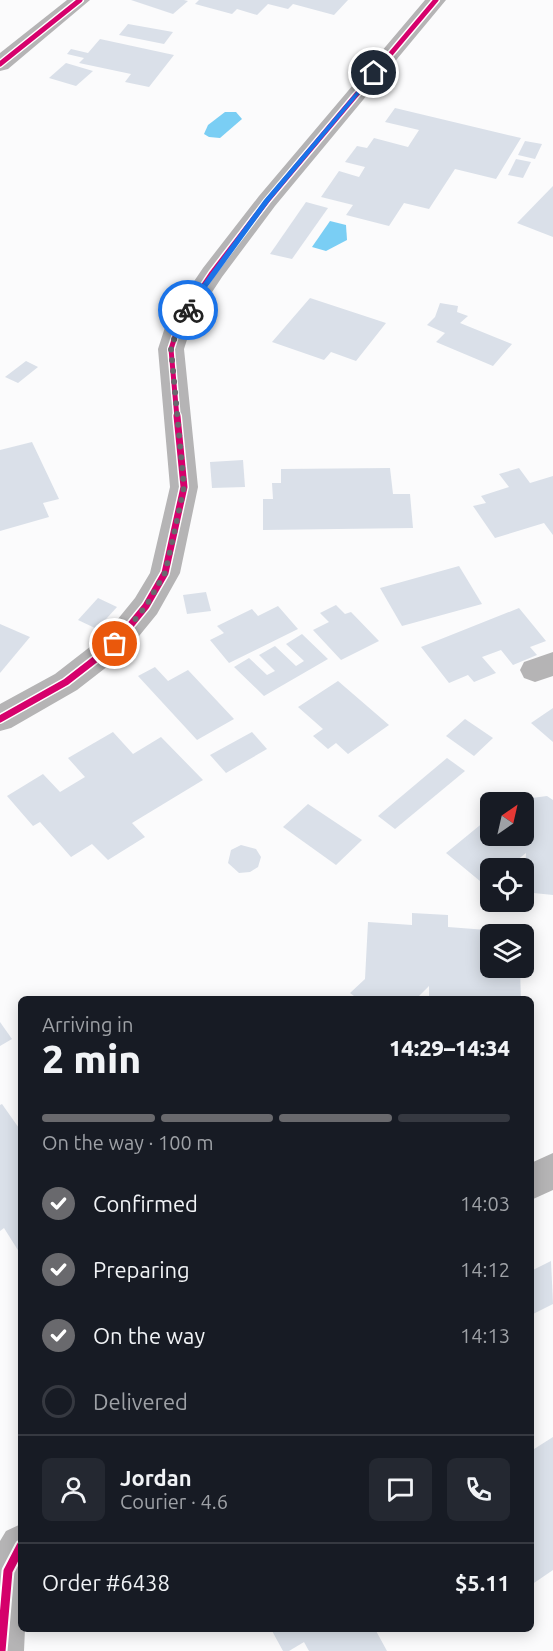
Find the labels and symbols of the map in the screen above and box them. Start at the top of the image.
pin [348,47,399,98]
courier [158,280,218,340]
pin [89,618,140,669]
north arrow [480,792,534,846]

